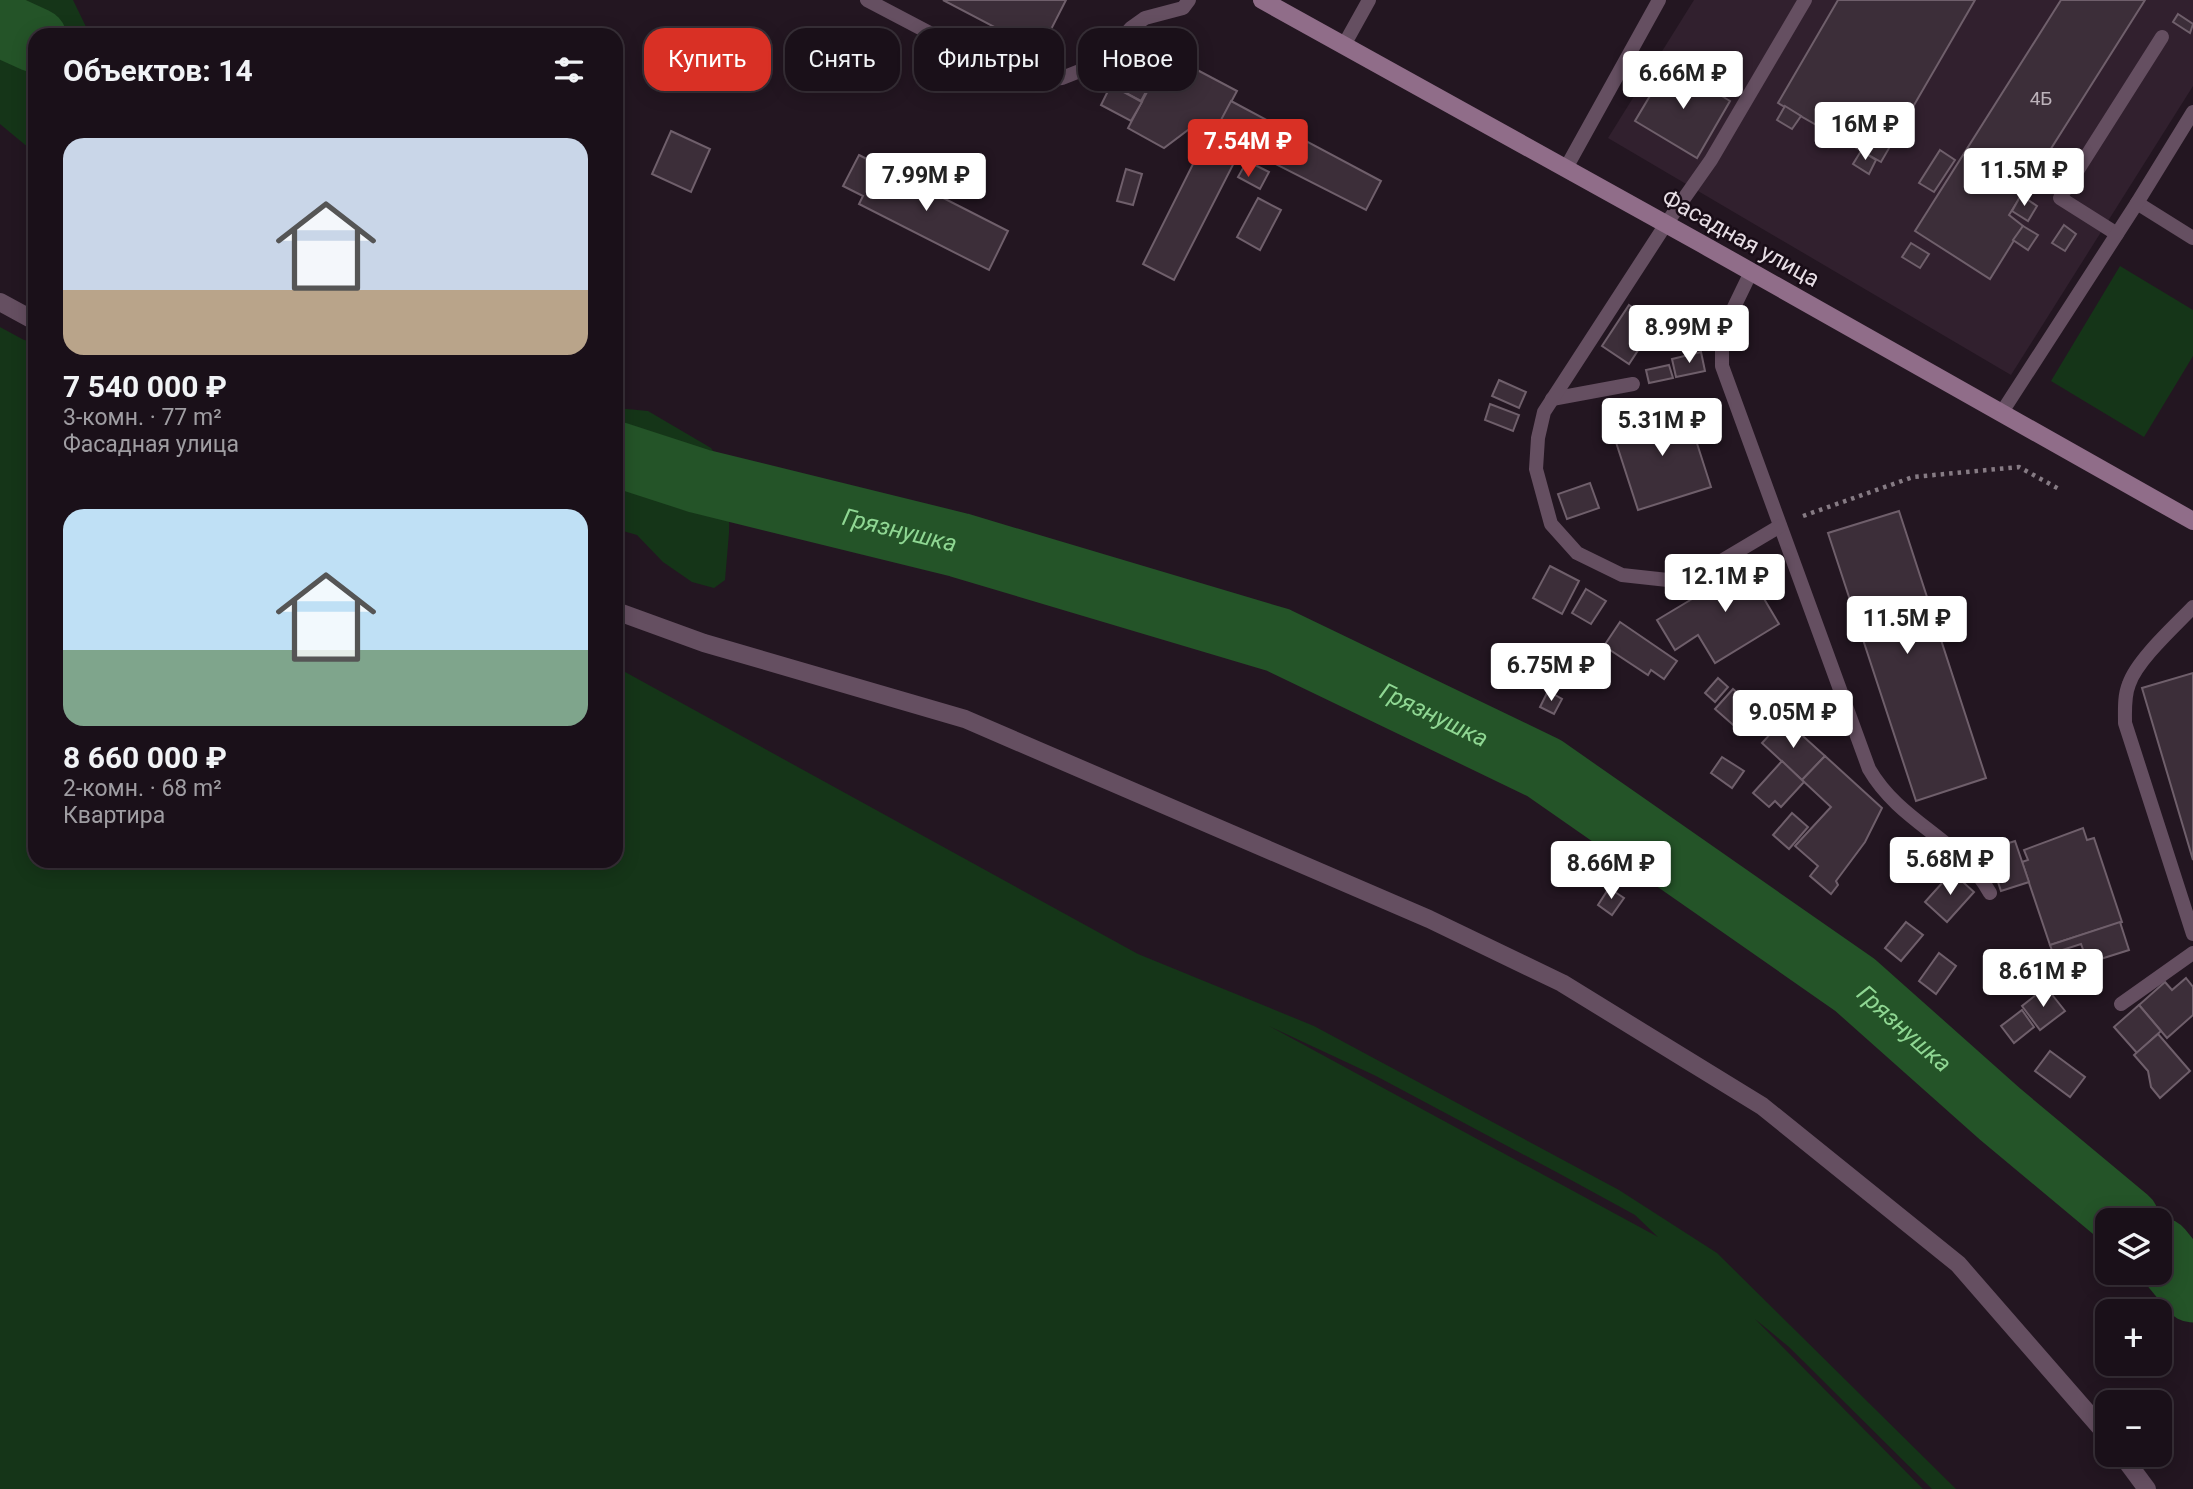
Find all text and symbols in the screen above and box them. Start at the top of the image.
chip: Купить [644,28,771,91]
chip: Снять [785,28,900,91]
chip: Фильтры [914,28,1064,91]
chip: Новое [1078,28,1197,91]
icon: filters [550,51,588,89]
pin: 6.66M ₽ [1618,52,1748,111]
text: Объектов: 14 [63,53,253,88]
text: 6.66M ₽ [1639,60,1727,87]
house number: 4Б [2030,87,2052,110]
pin: 16M ₽ [1816,102,1914,162]
text: 16M ₽ [1831,111,1899,138]
pin: 7.54M ₽ [1183,120,1313,179]
text: 7.54M ₽ [1204,128,1292,155]
pin: 11.5M ₽ [1959,148,2089,208]
pin: 7.99M ₽ [861,154,991,213]
text: 11.5M ₽ [1980,157,2068,184]
text: 7.99M ₽ [882,162,970,189]
icon: home [263,183,389,309]
street label: Фасадная улица [1657,184,1824,293]
pin: 8.99M ₽ [1624,306,1754,365]
text: 8.99M ₽ [1645,314,1733,341]
text: 7 540 000 ₽ [63,369,227,404]
pin: 5.31M ₽ [1597,398,1727,458]
text: 3-комн. · 77 m² [63,404,222,431]
text: 5.31M ₽ [1618,407,1706,434]
text: Фасадная улица [63,431,239,458]
water label: Грязнушка [840,503,960,558]
icon: home [263,554,389,680]
pin: 12.1M ₽ [1660,554,1790,614]
text: 12.1M ₽ [1681,563,1769,590]
pin: 11.5M ₽ [1842,596,1972,656]
text: 11.5M ₽ [1863,605,1951,632]
pin: 6.75M ₽ [1486,644,1616,703]
text: 6.75M ₽ [1507,652,1595,679]
water label: Грязнушка [1375,677,1493,753]
pin: 9.05M ₽ [1728,690,1858,750]
text: 9.05M ₽ [1749,699,1837,726]
text: 8 660 000 ₽ [63,740,227,775]
text: 2-комн. · 68 m² [63,775,222,802]
text: Квартира [63,802,165,829]
pin: 5.68M ₽ [1885,838,2015,897]
pin: 8.66M ₽ [1546,842,1676,901]
text: 5.68M ₽ [1906,846,1994,873]
text: 8.66M ₽ [1567,850,1655,877]
pin: 8.61M ₽ [1978,950,2108,1009]
text: 8.61M ₽ [1999,958,2087,985]
water label: Грязнушка [1851,979,1957,1078]
map controls [2095,1208,2172,1467]
button: layers [2095,1208,2172,1285]
button: + [2095,1299,2172,1376]
button: − [2095,1390,2172,1467]

